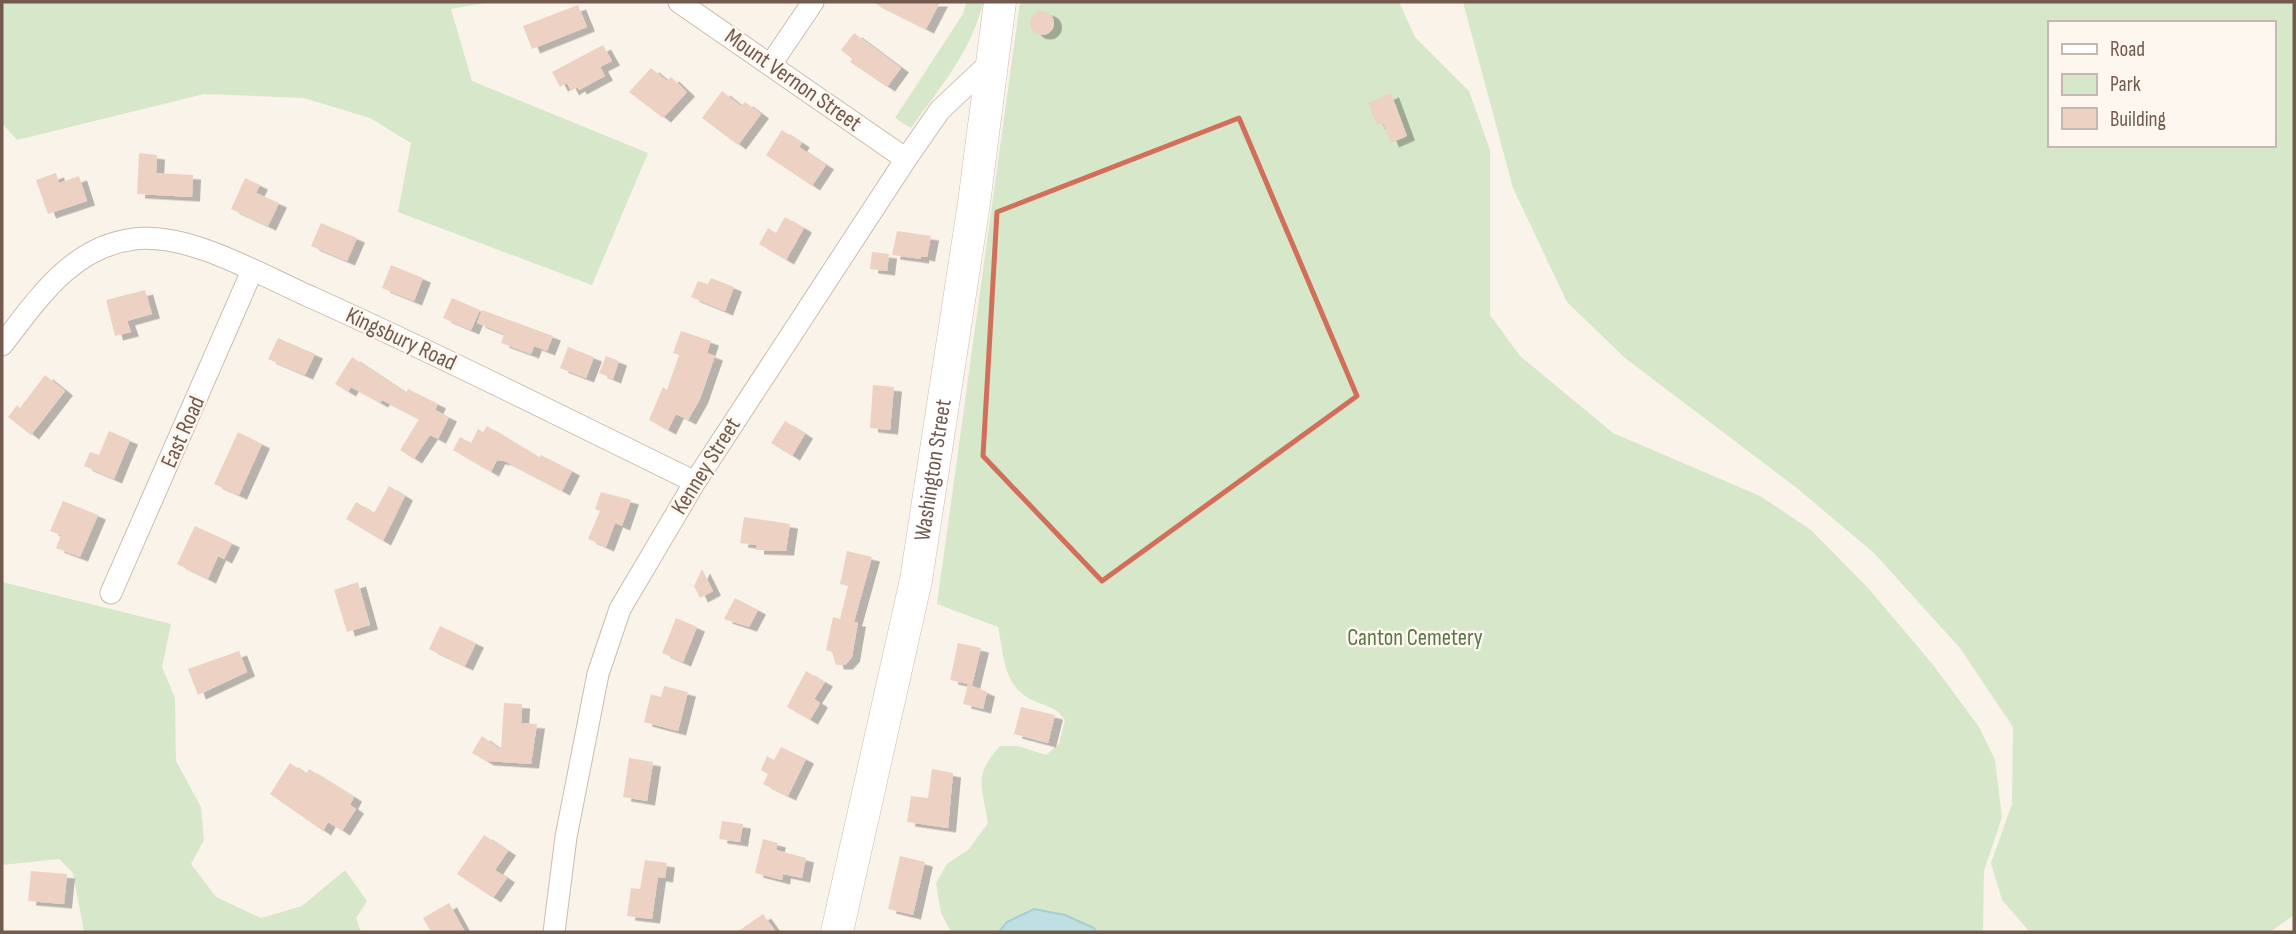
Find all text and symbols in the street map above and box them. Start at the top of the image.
legend [2048,21,2275,147]
street label: Mount Vernon Street [719,23,867,137]
text: Road [2110,37,2145,62]
text: Park [2110,72,2141,97]
text: Building [2110,107,2166,132]
street label: Kingsbury Road [341,301,461,377]
street label: East Road [155,392,211,472]
street label: Washington Street [908,397,958,543]
street label: Kenney Street [665,412,747,520]
park label: Canton Cemetery [1347,624,1483,652]

